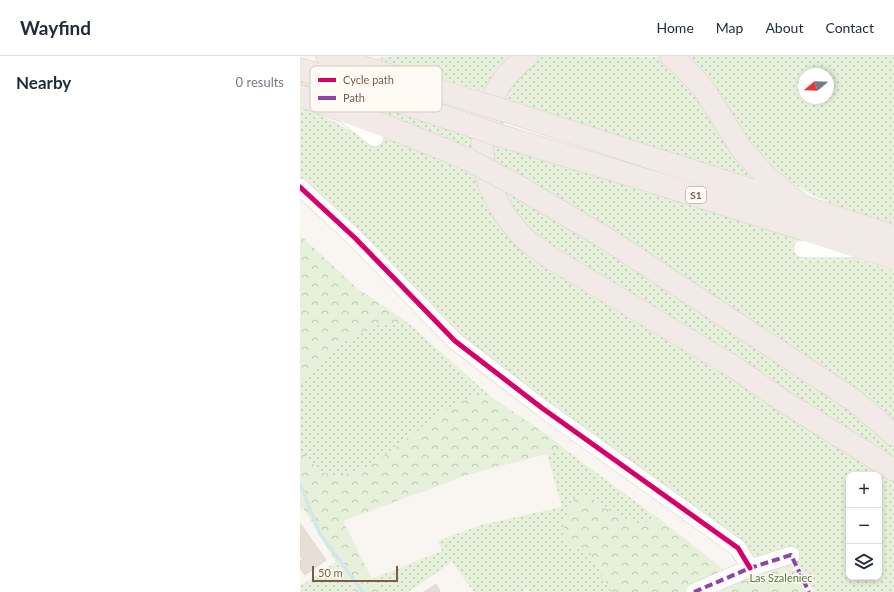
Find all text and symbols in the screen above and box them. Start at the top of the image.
text: Wayfind [20,16,91,39]
text: Home [656,19,694,36]
text: Map [716,19,743,36]
text: About [765,19,803,36]
text: Contact [825,19,874,36]
legend [310,66,442,112]
north arrow [798,68,834,104]
text: Nearby [16,72,71,93]
text: Cycle path [343,73,394,86]
text: 0 results [236,74,284,90]
text: Path [343,91,365,104]
road number: S1 [686,187,706,203]
map controls [846,472,882,580]
button: + [846,472,882,508]
button: − [846,508,882,544]
button: layers [846,544,882,580]
scale bar [312,564,398,583]
text: 50 m [318,566,343,579]
park label: Las Szaleniec [749,571,813,584]

